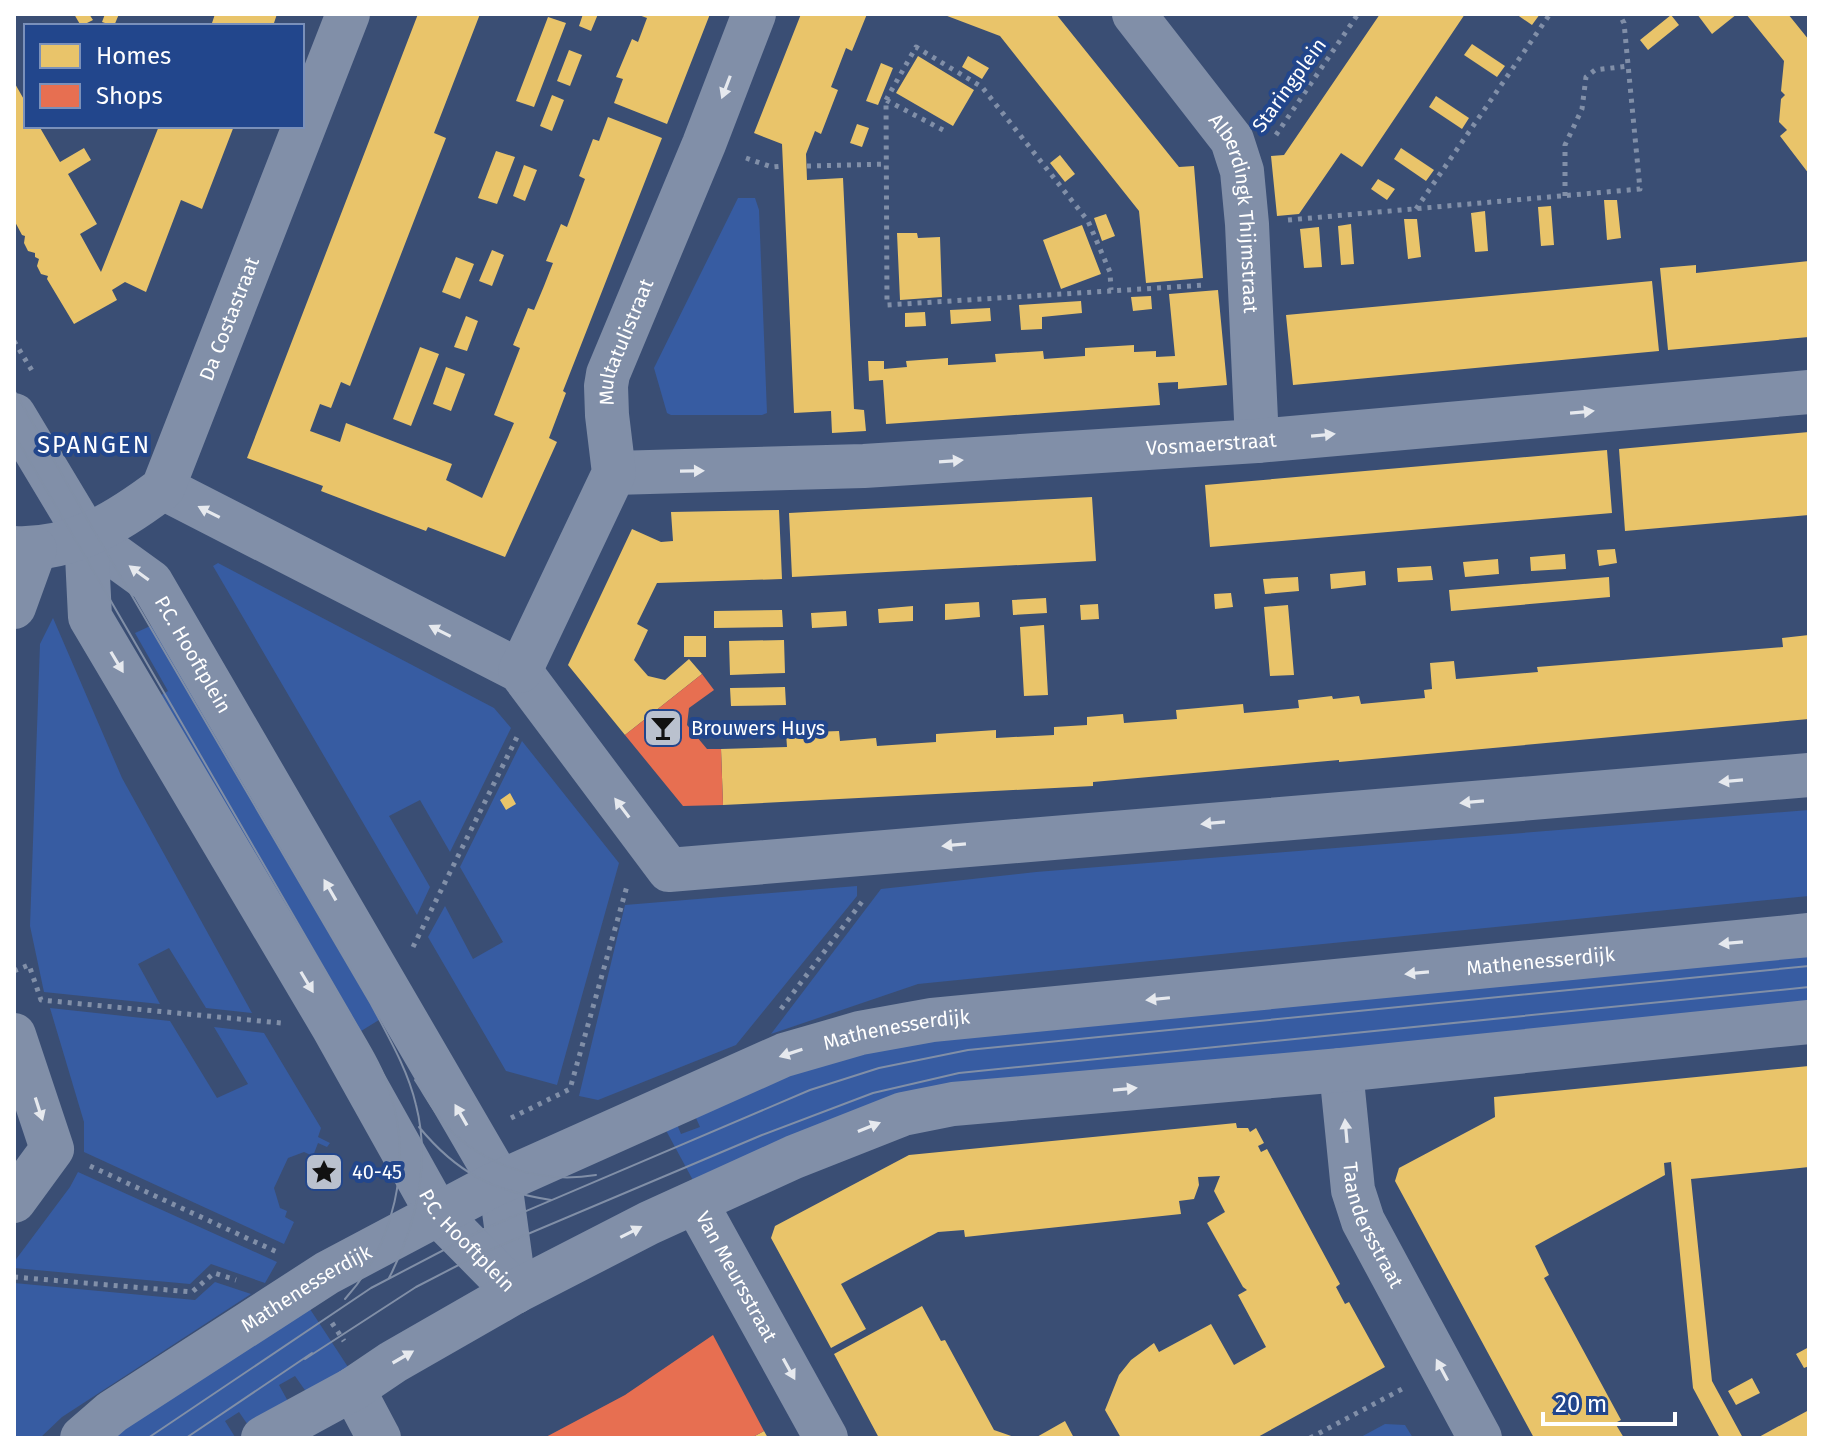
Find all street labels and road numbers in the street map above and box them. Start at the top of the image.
street label: Staringplein [1247,33,1331,137]
street label: Alberdingk Thijmstraat [1204,109,1263,315]
street label: Da Costastraat [194,253,264,384]
street label: Multatulistraat [593,274,659,406]
street label: Vosmaerstraat [1145,427,1278,460]
street label: P.C. Hooftplein [150,591,237,717]
street label: Mathenesserdijk [1465,942,1617,980]
street label: Mathenesserdijk [820,1004,972,1055]
street label: Taandersstraat [1338,1161,1409,1293]
street label: P.C. Hooftplein [414,1185,520,1297]
street label: Van Meursstraat [691,1207,783,1347]
street label: Mathenesserdijk [236,1239,376,1337]

